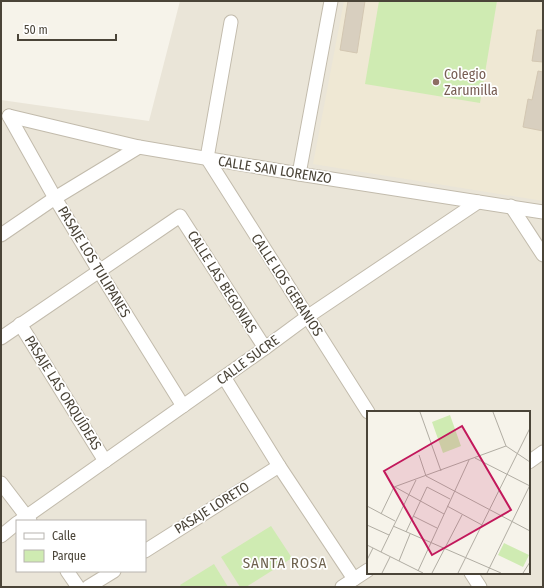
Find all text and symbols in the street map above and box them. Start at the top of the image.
scale bar [18,16,116,42]
text: 50 m [24,23,48,37]
place label: Colegio Zarumilla [444,66,498,99]
marker: Colegio Zarumilla [431,77,441,87]
street label: CALLE SAN LORENZO [217,153,333,187]
street label: PASAJE LOS TULIPANES [54,203,134,321]
street label: CALLE LAS BEGONIAS [184,228,260,337]
street label: CALLE LOS GERANIOS [248,231,327,339]
street label: CALLE SUCRE [213,331,283,388]
street label: PASAJE LAS ORQUÍDEAS [21,332,106,453]
inset map [367,411,530,574]
street label: PASAJE LORETO [171,478,253,538]
legend [16,520,146,572]
text: Calle [52,529,76,543]
text: Parque [52,549,86,563]
district label: SANTA ROSA [243,554,327,572]

